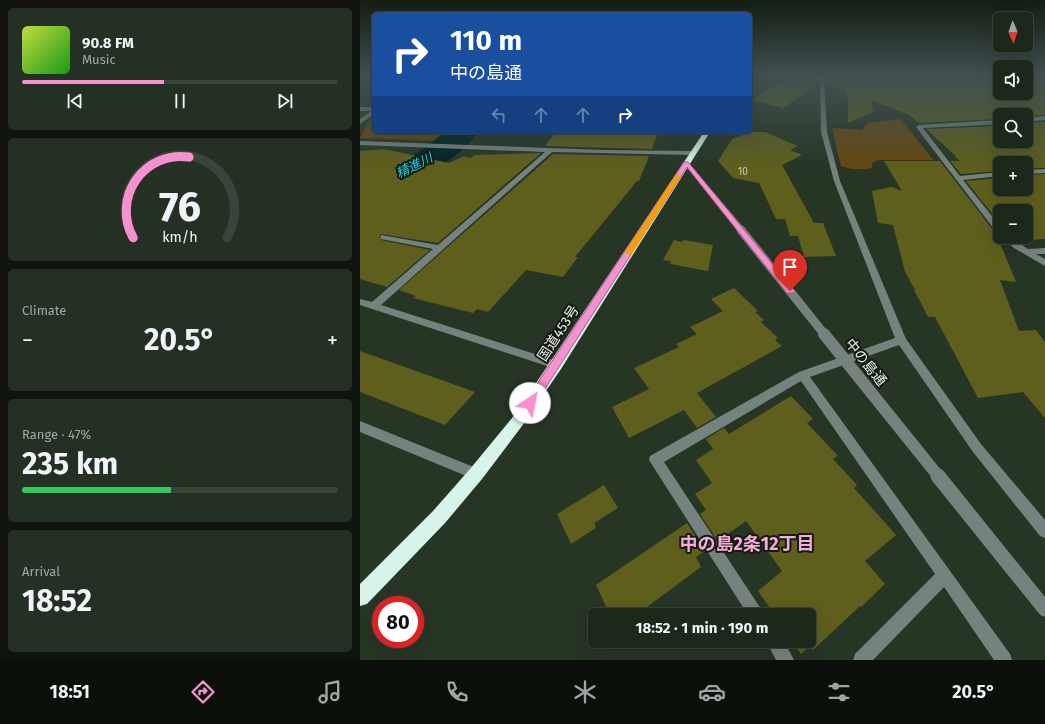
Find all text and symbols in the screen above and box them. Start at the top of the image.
north arrow [993,12,1033,52]
map controls [993,12,1033,244]
text: 110 m [450,24,522,57]
icon: right [384,28,436,80]
text: 90.8 FM [82,34,134,52]
text: Music [82,52,116,67]
button: sound [993,60,1033,100]
text: 中の島通 [450,62,522,84]
icon: previous [64,90,86,112]
icon: pause [169,90,191,112]
icon: next [274,90,296,112]
icon: left [488,104,510,126]
icon: ahead [530,104,552,126]
icon: ahead [572,104,594,126]
icon: right [614,104,636,126]
button: search [993,108,1033,148]
water label: 精進川 [393,149,437,181]
button: + [993,156,1033,196]
house number: 10 [738,166,748,178]
text: 76 [159,181,201,231]
button: − [993,204,1033,244]
text: km/h [162,228,198,245]
pin [773,250,807,291]
icon: arrive [779,256,801,278]
street label: 国道453号 [534,302,583,364]
text: Climate [22,303,66,318]
text: 20.5° [144,322,216,358]
text: − [22,327,33,354]
text: + [327,327,338,354]
street label: 中の島通 [841,335,890,389]
position arrow [509,382,551,424]
text: Range · 47% [22,427,91,442]
text: 235 km [22,446,118,482]
district label: 中の島2条12丁目 [680,533,814,555]
text: Arrival [22,564,60,579]
text: 18:52 [22,583,92,619]
speed limit sign: 80 [372,596,424,648]
text: 18:52 · 1 min · 190 m [636,619,768,637]
icon: directions [189,678,217,706]
icon: music [316,678,344,706]
icon: phone [443,678,471,706]
icon: climate [571,678,599,706]
icon: car [698,678,726,706]
icon: filters [825,678,853,706]
text: 18:51 [50,681,90,703]
text: 20.5° [952,681,995,703]

